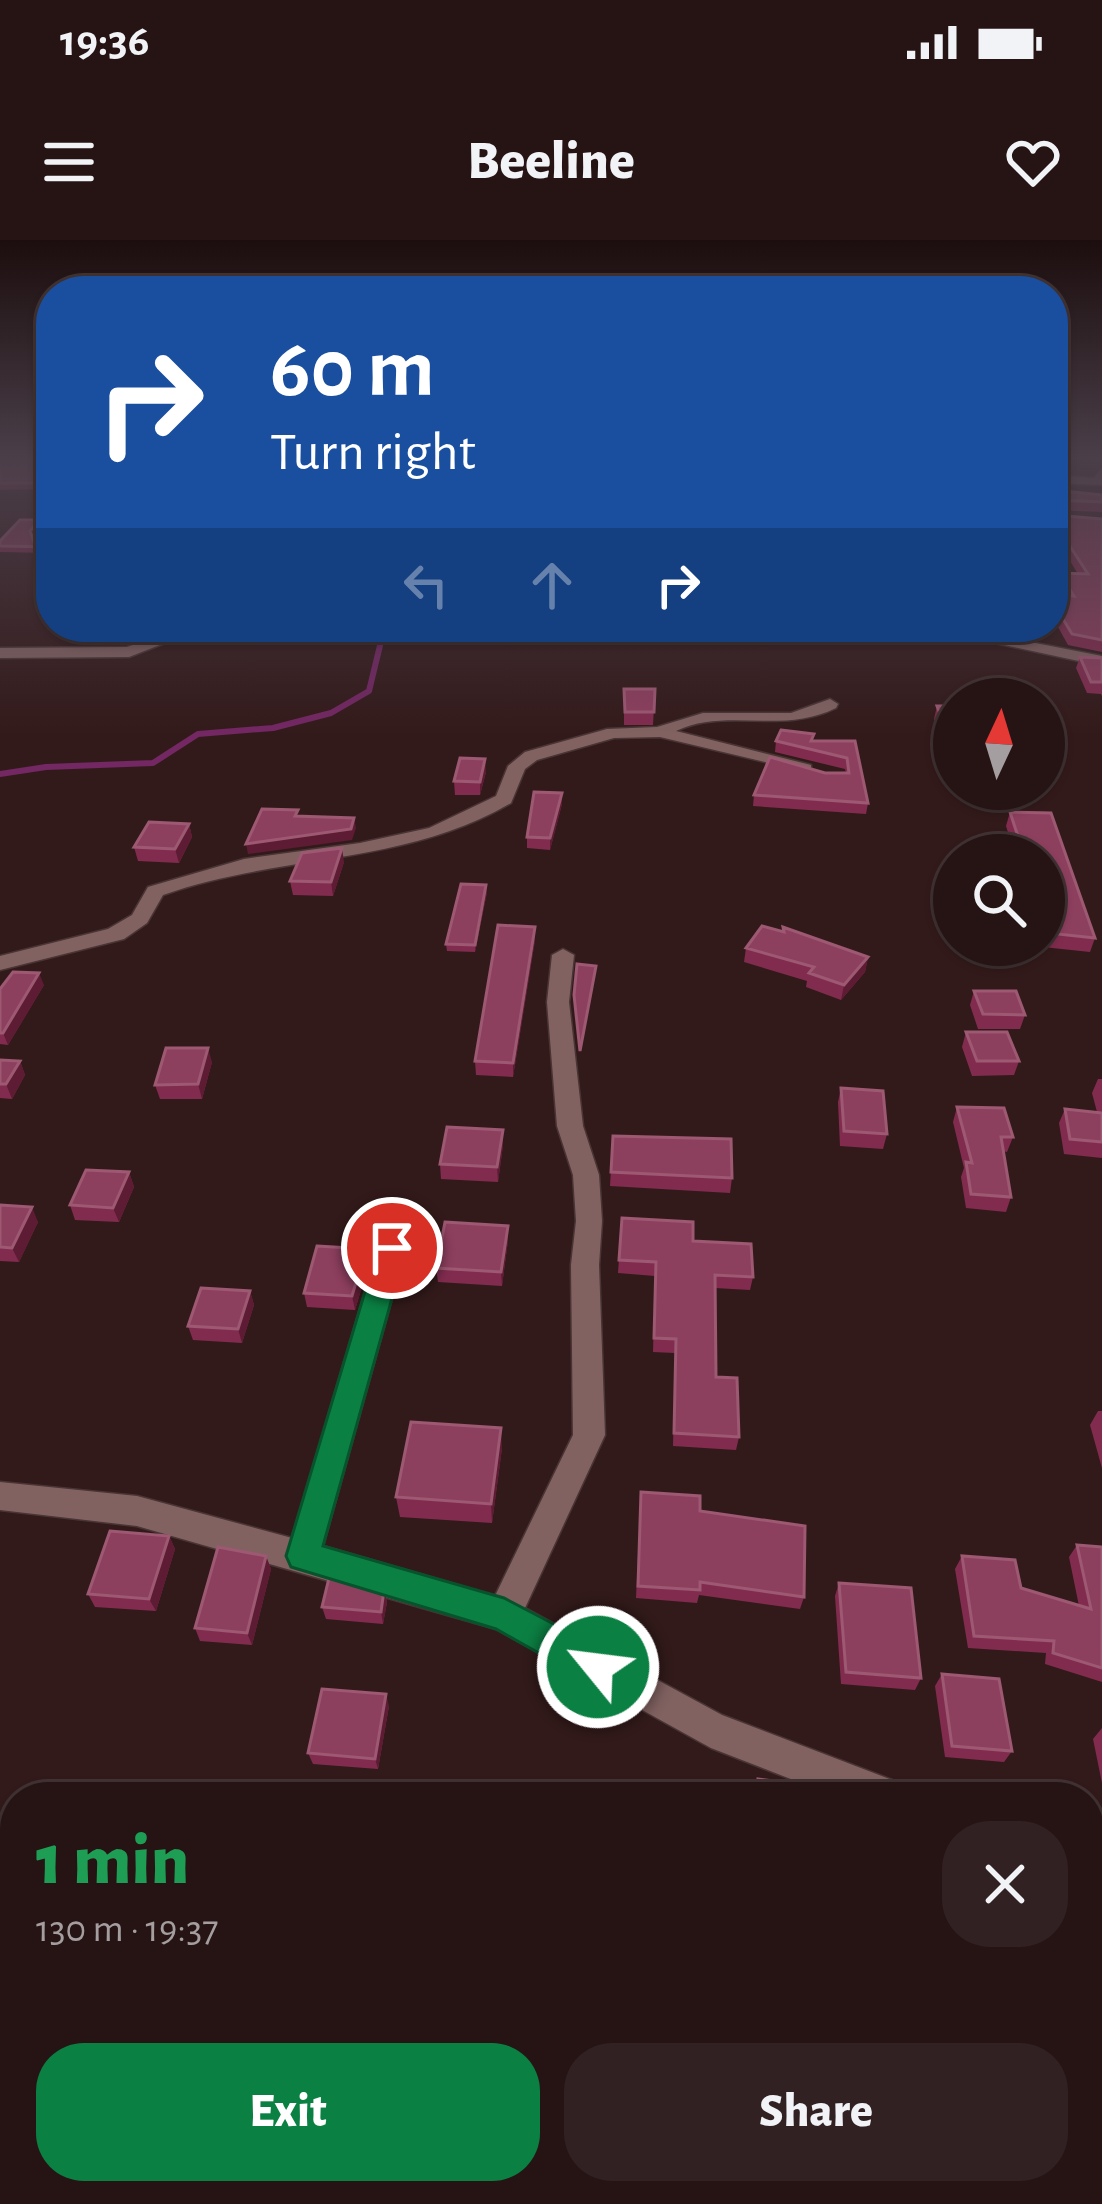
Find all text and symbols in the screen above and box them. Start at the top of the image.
text: 19:36 [60,19,149,64]
icon: menu [36,129,102,195]
icon: heart [1000,129,1066,195]
text: Beeline [467,135,635,189]
icon: right [72,324,228,480]
text: 60 m [270,328,435,412]
text: Turn right [270,426,476,480]
icon: left [393,552,459,618]
icon: ahead [519,552,585,618]
icon: right [645,552,711,618]
north arrow [933,678,1065,810]
map controls [933,678,1065,966]
button: search [933,834,1065,966]
pin [341,1197,443,1299]
icon: arrive [359,1215,425,1281]
position arrow [535,1604,661,1730]
button: close [942,1821,1068,1947]
text: 1 min [36,1825,189,1897]
text: 130 m · 19:37 [36,1910,219,1949]
button: Exit [36,2043,540,2181]
button: Share [564,2043,1068,2181]

